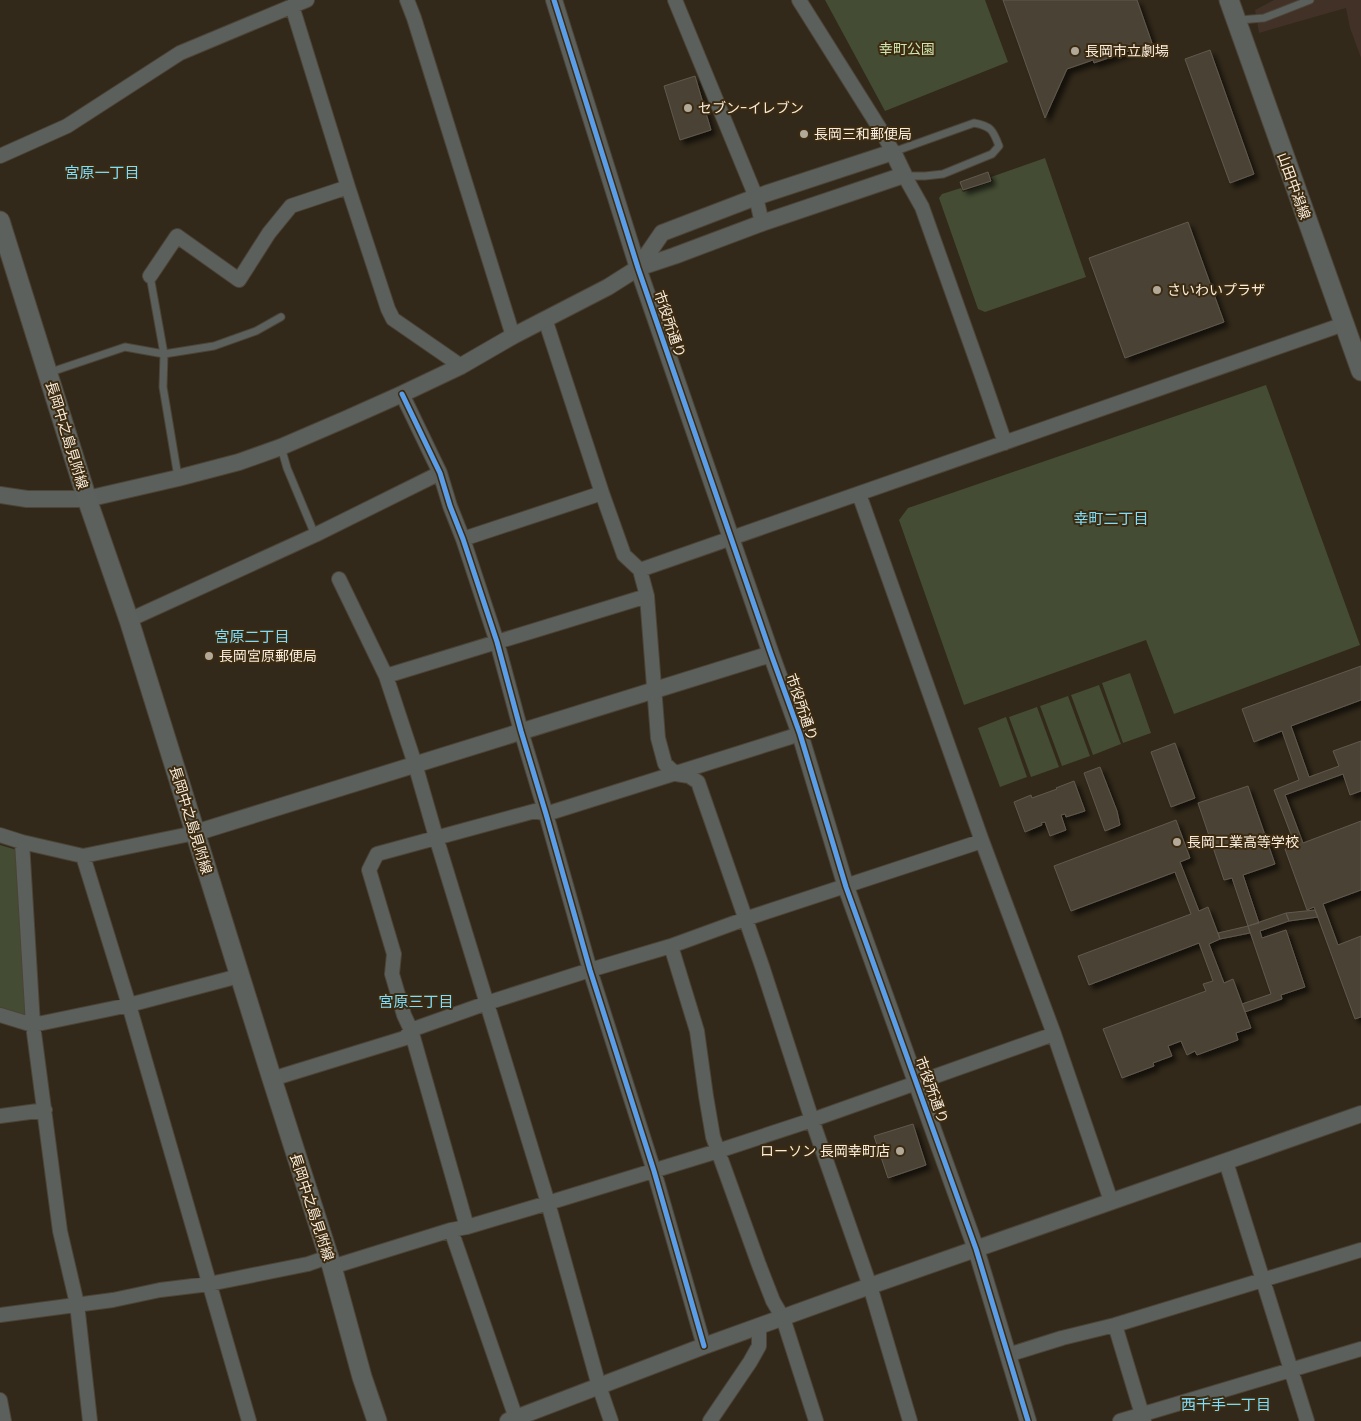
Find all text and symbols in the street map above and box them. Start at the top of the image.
park label: 幸町公園 [879,39,935,59]
place label: 長岡市立劇場 [1085,41,1169,61]
marker: 長岡市立劇場 [1069,45,1081,57]
place label: セブン-イレブン [698,98,804,118]
marker: セブン-イレブン [682,102,694,114]
place label: 長岡三和郵便局 [814,124,912,144]
marker: 長岡三和郵便局 [798,128,810,140]
street label: 山田中潟線 [1273,150,1315,222]
district label: 宮原一丁目 [64,162,140,183]
place label: さいわいプラザ [1167,280,1265,300]
marker: さいわいプラザ [1151,284,1163,296]
street label: 市役所通り [649,288,691,360]
street label: 長岡中之島見附線 [41,379,93,491]
district label: 幸町二丁目 [1073,508,1149,529]
district label: 宮原二丁目 [214,626,290,647]
place label: 長岡宮原郵便局 [219,646,317,666]
marker: 長岡宮原郵便局 [203,650,215,662]
street label: 市役所通り [781,671,823,743]
street label: 長岡中之島見附線 [165,764,217,876]
place label: 長岡工業高等学校 [1187,832,1299,852]
marker: 長岡工業高等学校 [1171,836,1183,848]
district label: 宮原三丁目 [378,991,454,1012]
street label: 市役所通り [911,1054,953,1126]
place label: ローソン 長岡幸町店 [760,1141,890,1161]
marker: ローソン 長岡幸町店 [894,1145,906,1157]
street label: 長岡中之島見附線 [285,1151,339,1263]
district label: 西千手一丁目 [1181,1394,1271,1415]

